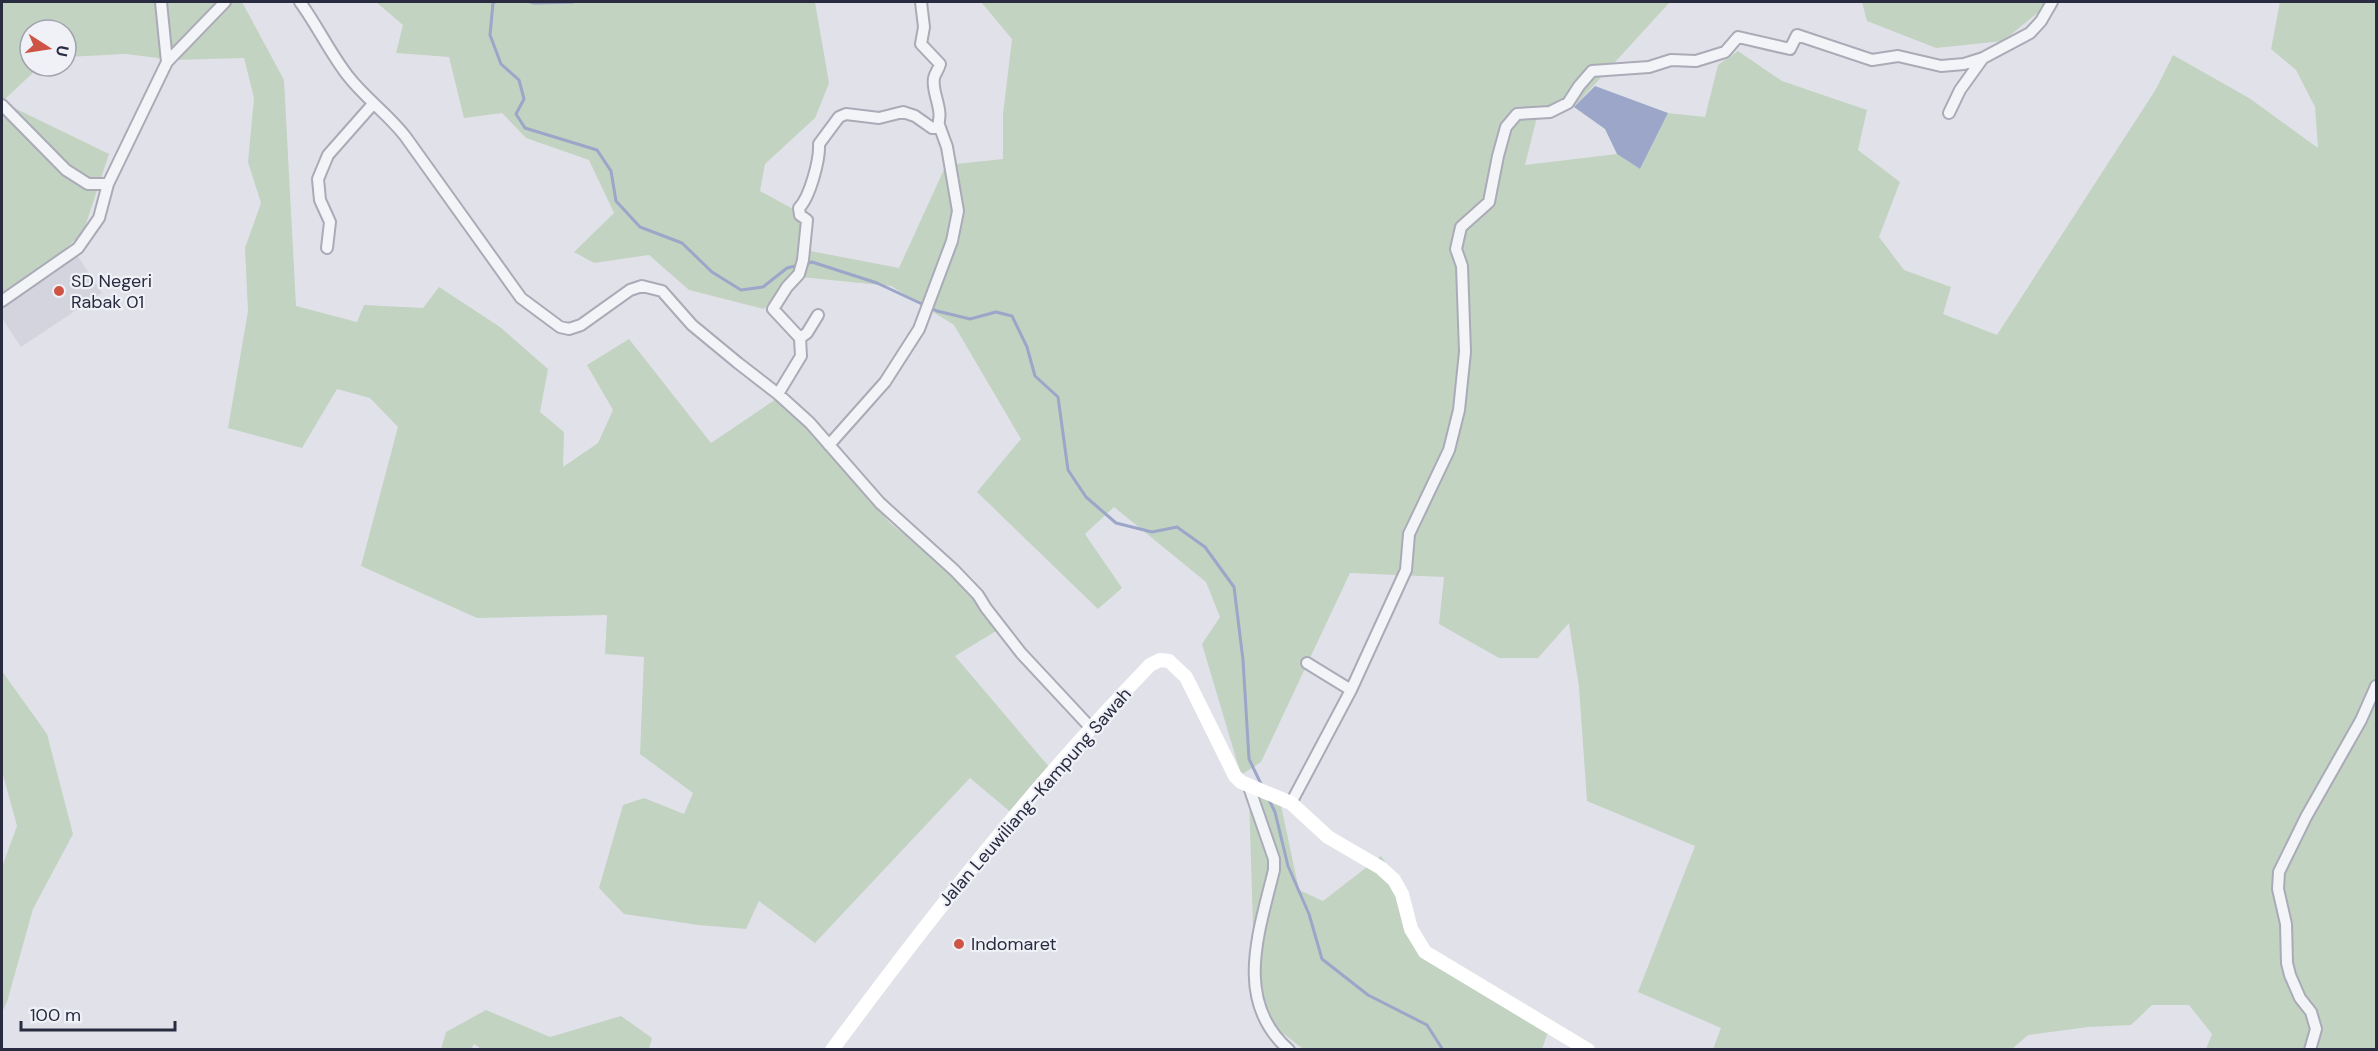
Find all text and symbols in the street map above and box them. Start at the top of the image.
north arrow [18,18,78,78]
text: U [51,43,74,59]
place label: SD Negeri Rabak 01 [71,269,152,314]
marker: SD Negeri Rabak 01 [52,284,66,298]
street label: Jalan Leuwiliang–Kampung Sawah [933,683,1137,911]
place label: Indomaret [971,932,1057,956]
marker: Indomaret [952,937,966,951]
scale bar [21,994,176,1032]
text: 100 m [30,1003,81,1027]

